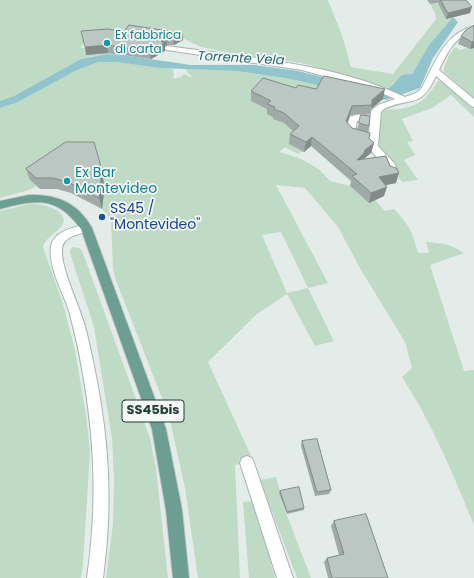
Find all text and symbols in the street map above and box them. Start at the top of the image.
place label: Ex fabbrica di carta [115,29,181,57]
marker: Ex fabbrica di carta [102,38,112,48]
water label: Torrente Vela [197,49,285,69]
place label: Ex Bar Montevideo [75,165,157,198]
marker: Ex Bar Montevideo [62,176,72,186]
place label: SS45 / "Montevideo" [110,201,200,234]
marker: SS45 / "Montevideo" [97,212,107,222]
road number: SS45bis [122,400,184,422]

